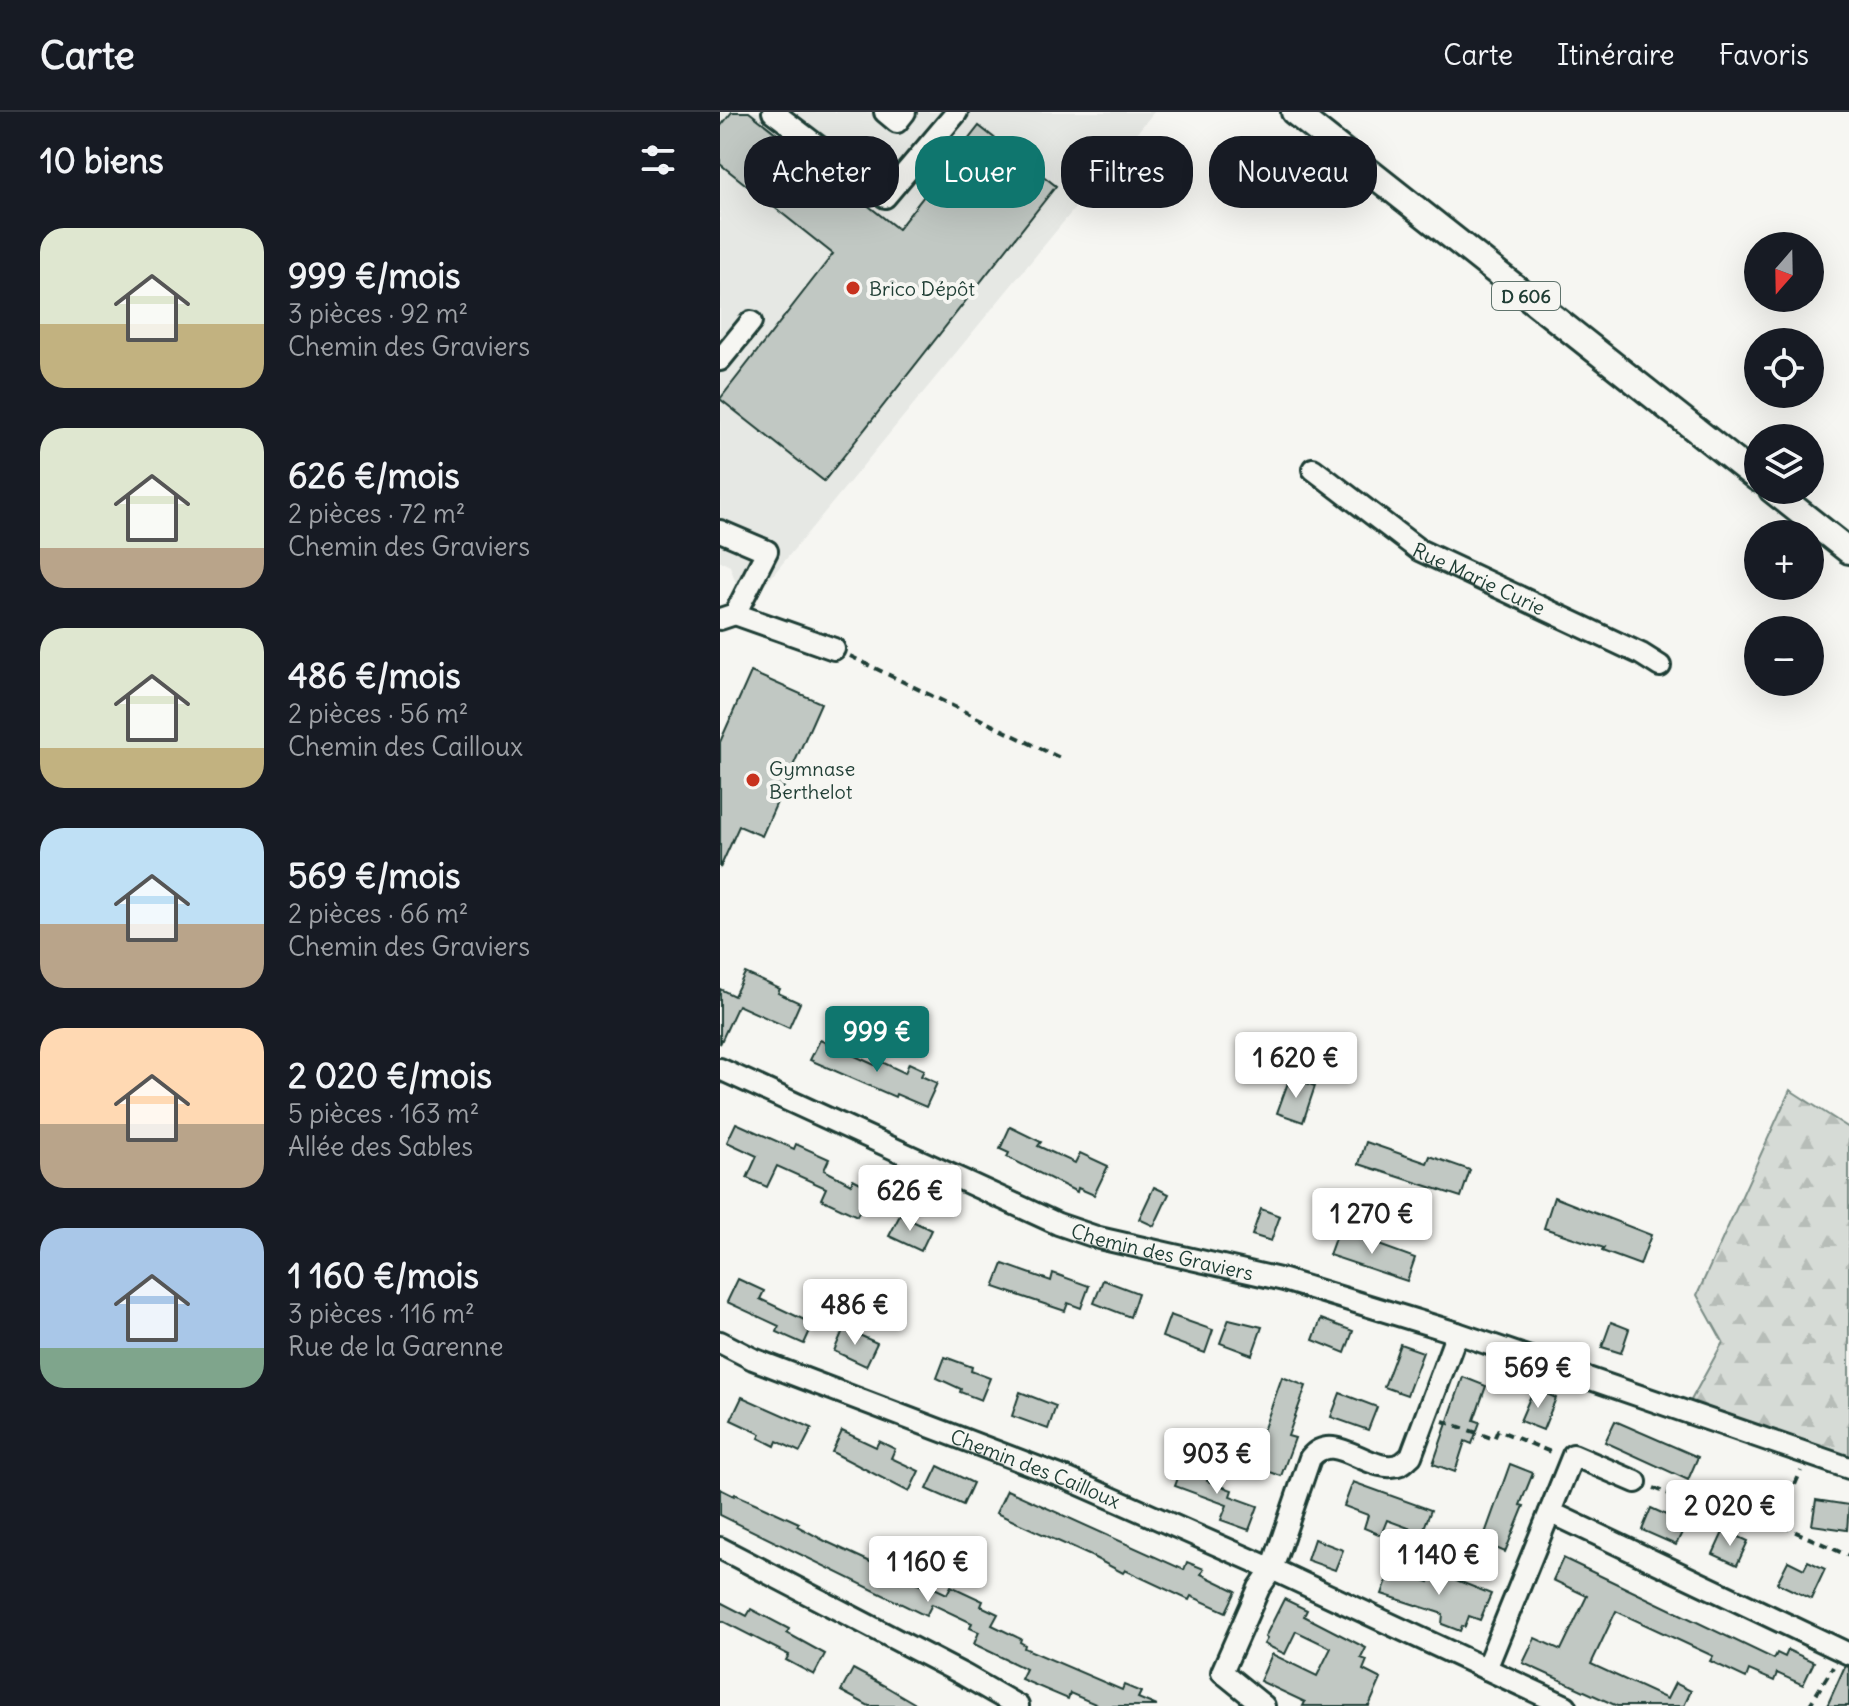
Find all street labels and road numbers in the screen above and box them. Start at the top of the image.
road number: D 606 [1492,282,1560,310]
street label: Rue Marie Curie [1409,537,1550,620]
street label: Chemin des Graviers [1068,1217,1256,1285]
street label: Chemin des Cailloux [947,1423,1125,1513]

